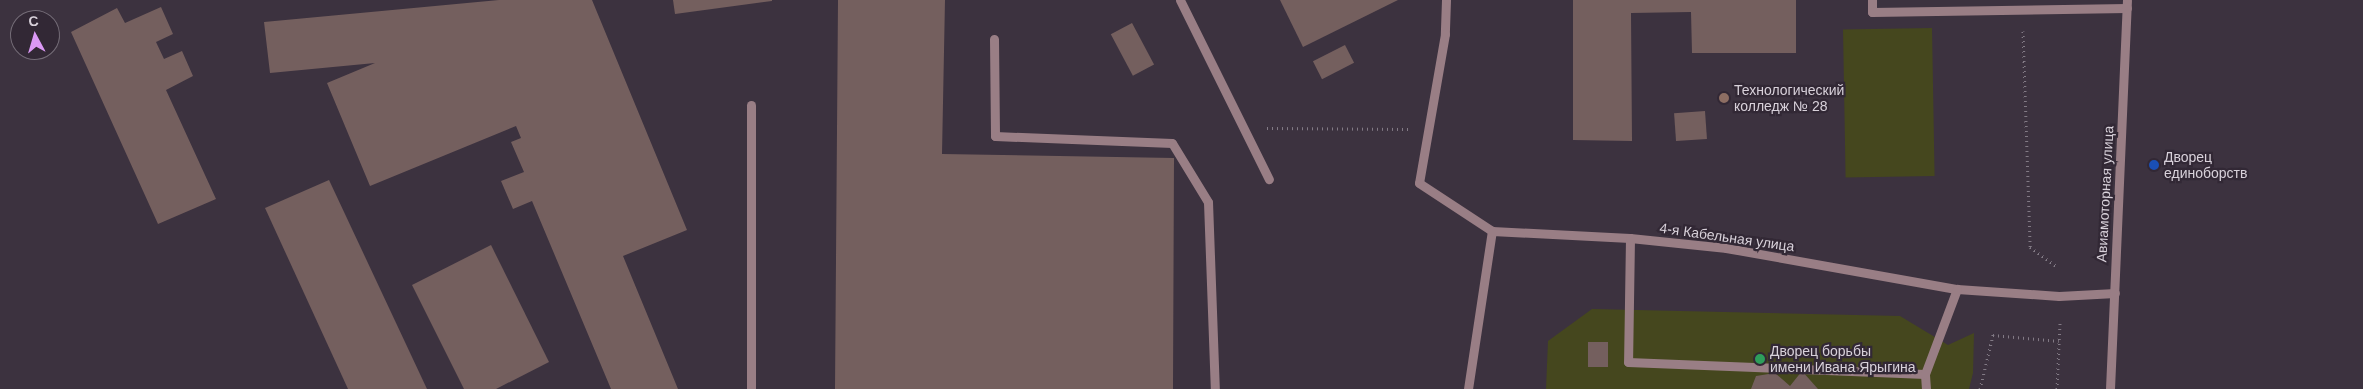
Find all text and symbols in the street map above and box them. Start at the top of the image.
north arrow [10,10,60,60]
text: С [28,13,39,30]
place label: Технологический колледж № 28 [1734,82,1844,114]
marker: Технологический колледж № 28 [1718,92,1730,104]
street label: Авиамоторная улица [2093,125,2117,263]
place label: Дворец единоборств [2164,149,2247,182]
marker: Дворец единоборств [2148,159,2160,171]
street label: 4-я Кабельная улица [1659,219,1795,255]
place label: Дворец борьбы имени Ивана Ярыгина [1770,343,1916,376]
marker: Дворец борьбы имени Ивана Ярыгина [1754,353,1766,365]

